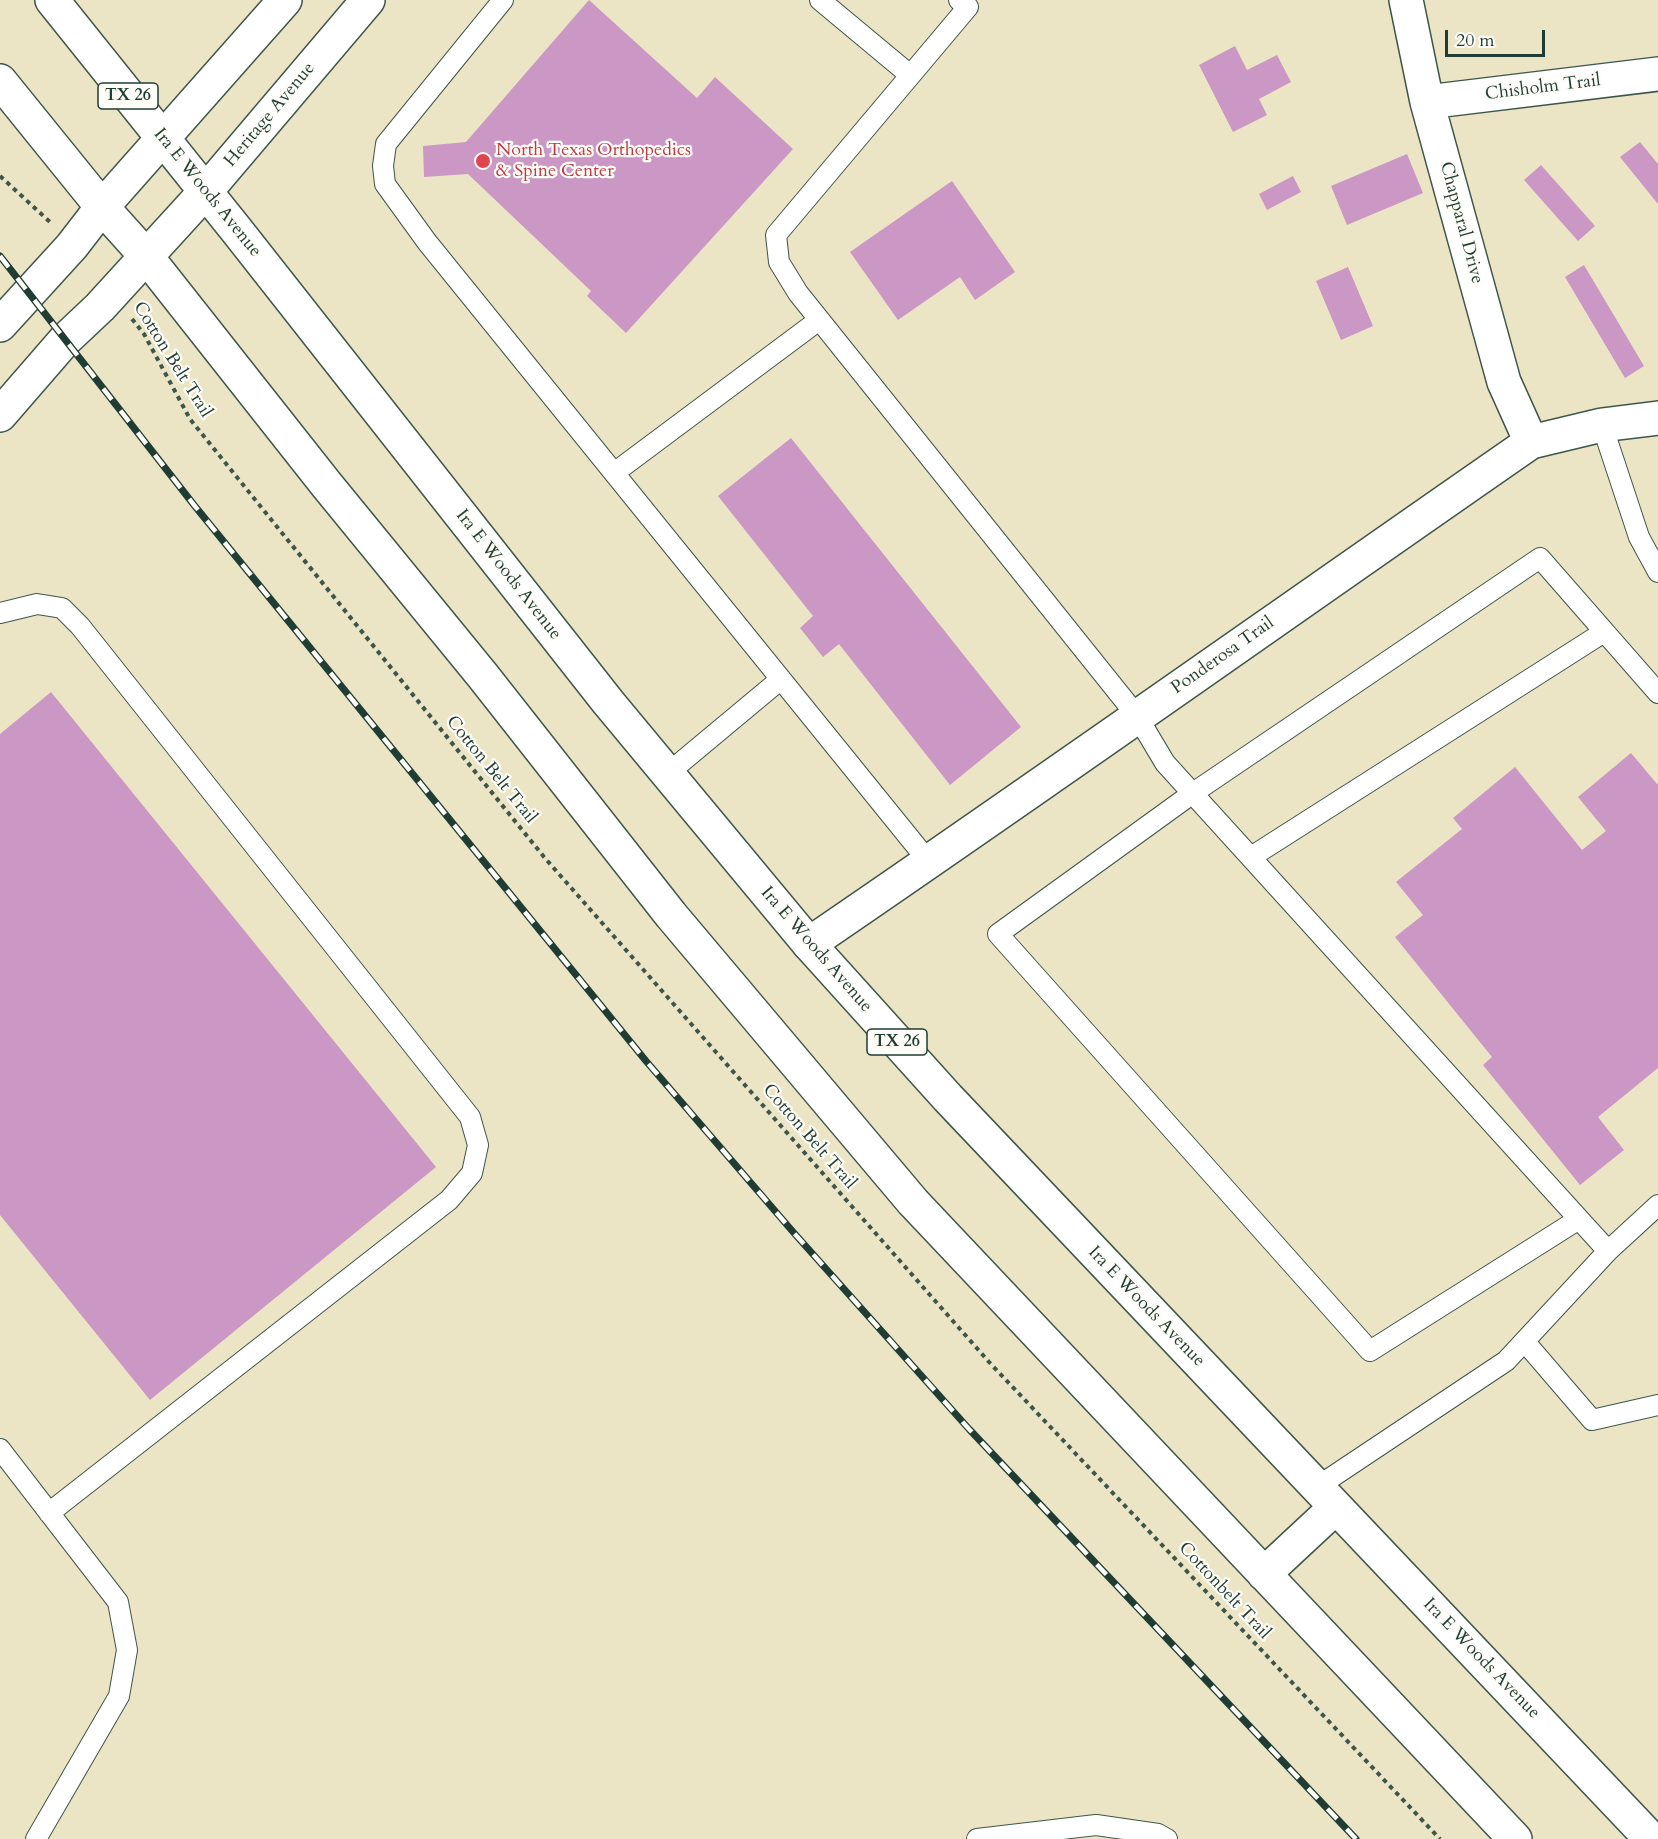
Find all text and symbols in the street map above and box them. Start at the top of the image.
scale bar [1448,18,1548,56]
text: 20 m [1456,28,1495,53]
street label: Heritage Avenue [220,58,320,172]
street label: Chisholm Trail [1484,70,1602,106]
road number: TX 26 [98,83,158,109]
street label: Ira E Woods Avenue [148,124,266,262]
place label: North Texas Orthopedics & Spine Center [496,140,691,182]
marker: North Texas Orthopedics & Spine Center [474,152,492,170]
street label: Chapparal Drive [1434,160,1488,286]
street label: Cotton Belt Trail [128,298,216,422]
street label: Ira E Woods Avenue [450,506,566,644]
street label: Ponderosa Trail [1167,613,1279,699]
street label: Cotton Belt Trail [441,712,541,828]
street label: Ira E Woods Avenue [756,883,876,1017]
road number: TX 26 [867,1029,927,1055]
street label: Cotton Belt Trail [757,1080,861,1194]
street label: Ira E Woods Avenue [1083,1242,1209,1372]
street label: Cottonbelt Trail [1173,1538,1275,1644]
street label: Ira E Woods Avenue [1418,1594,1544,1724]

